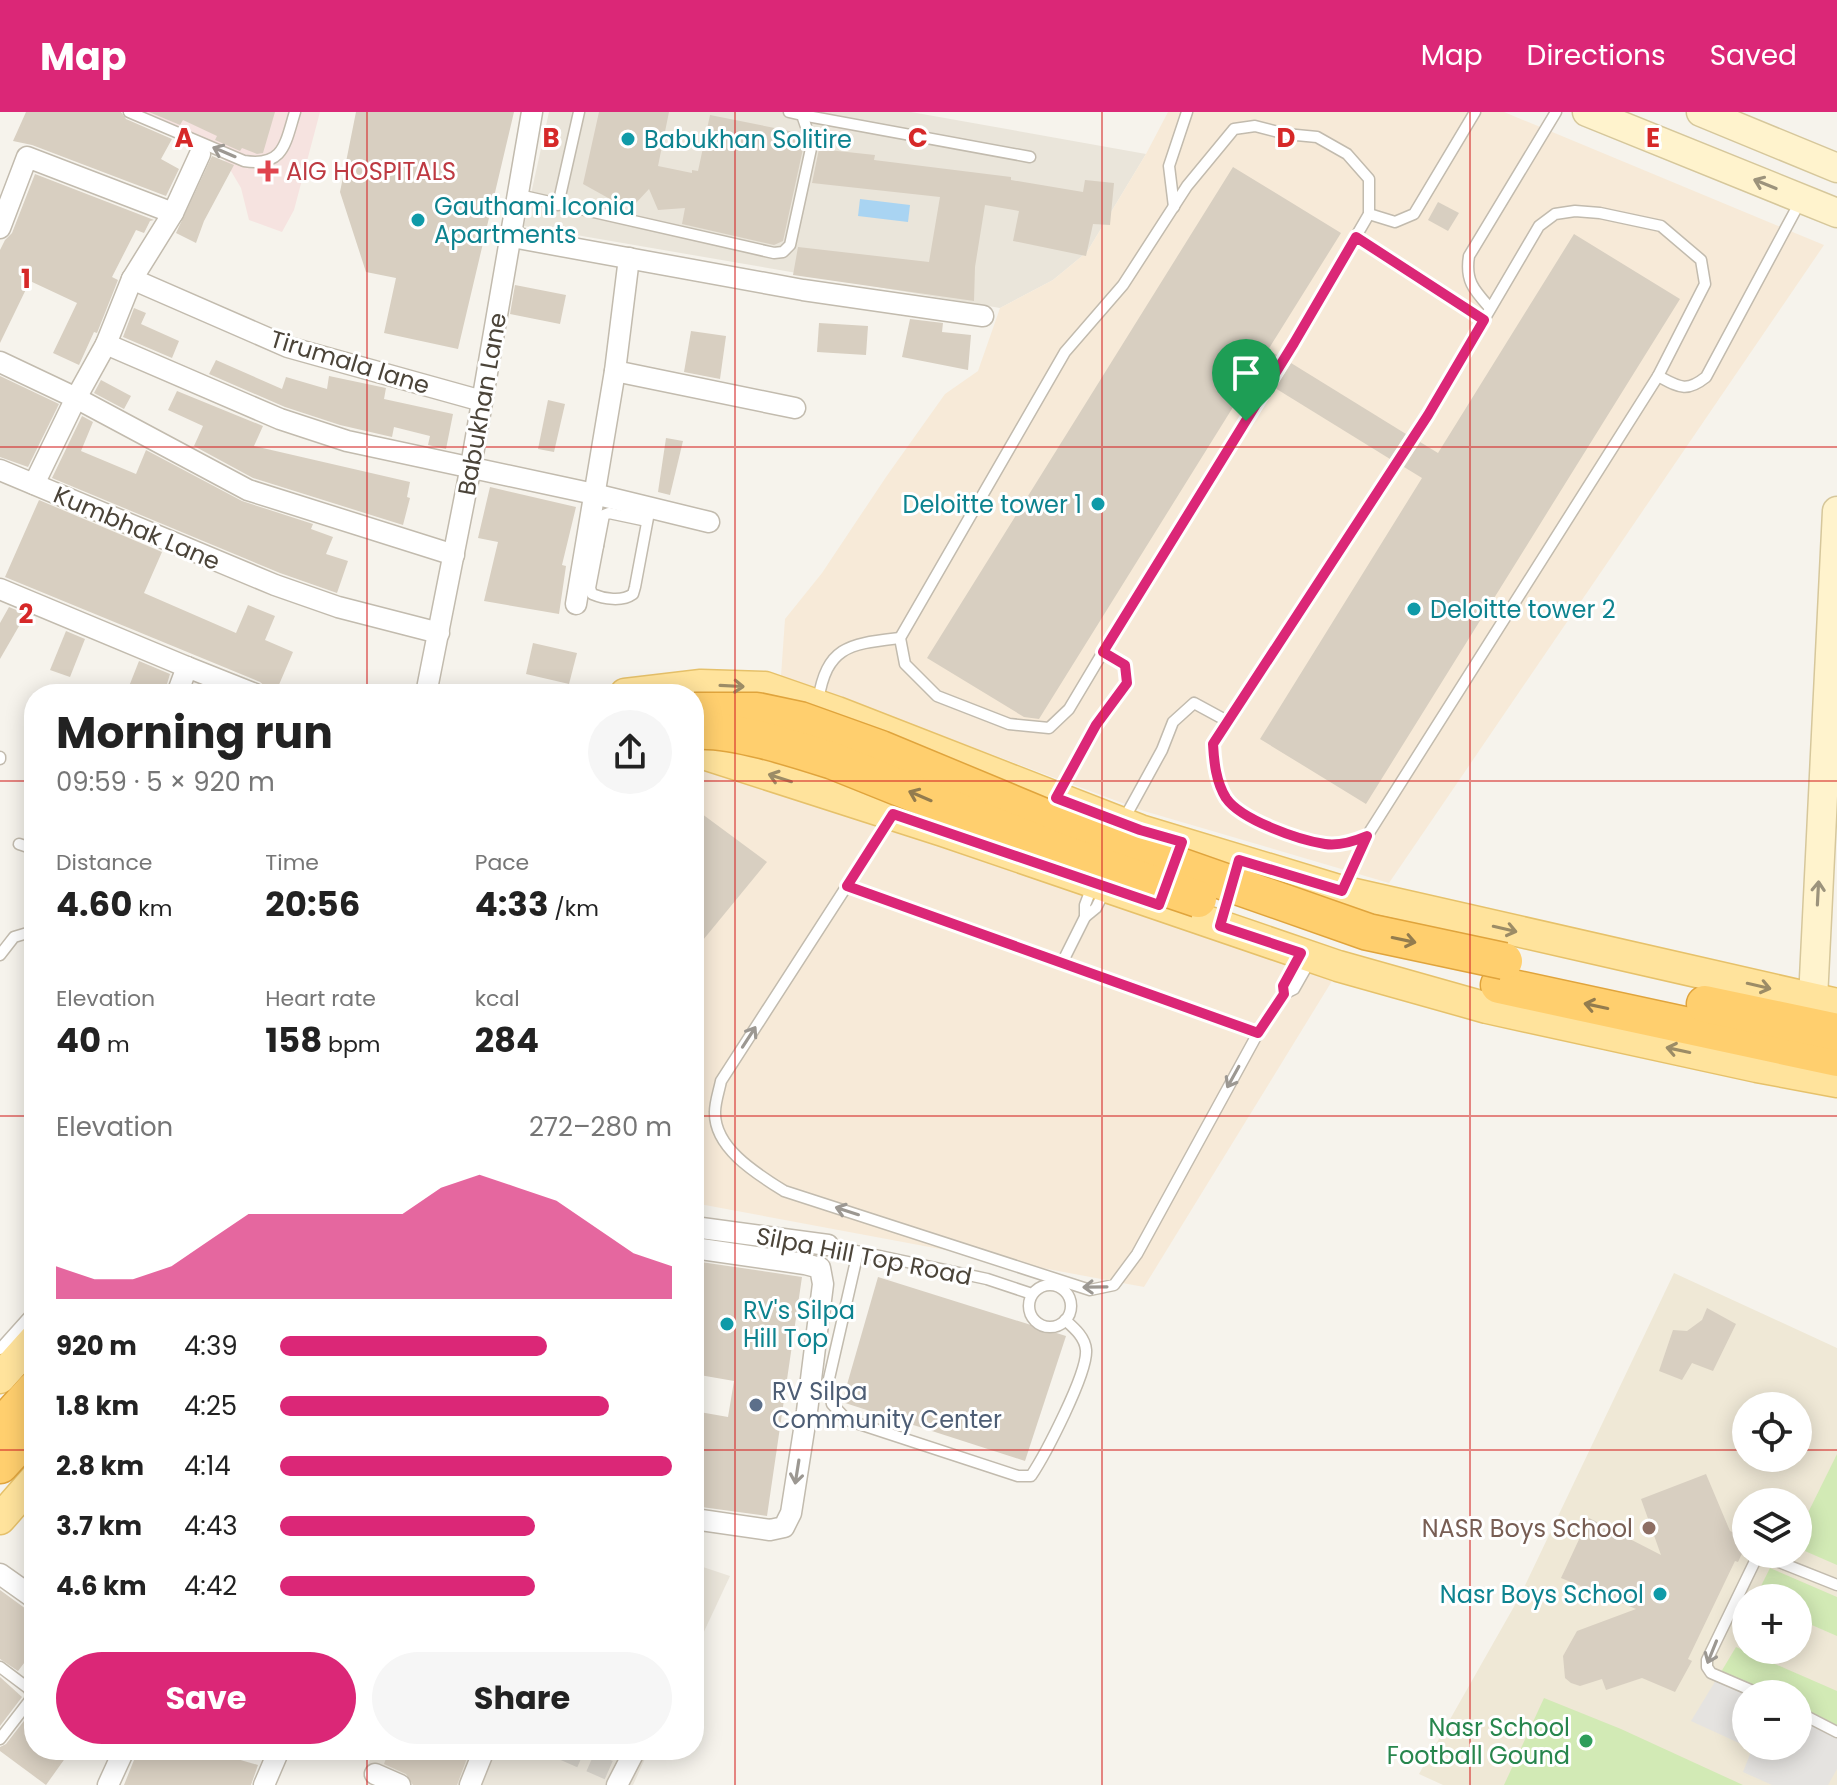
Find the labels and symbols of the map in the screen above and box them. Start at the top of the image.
text: A [174,120,194,156]
text: B [542,120,560,156]
text: C [908,120,928,156]
text: D [1277,120,1296,156]
text: E [1646,120,1660,156]
place label: Babukhan Solitire [644,123,852,156]
marker: Babukhan Solitire [619,130,637,148]
one-way arrow [212,144,236,159]
place label: AIG HOSPITALS [286,155,456,188]
marker: AIG HOSPITALS [257,160,279,182]
one-way arrow [1753,175,1778,190]
place label: Gauthami Iconia Apartments [434,190,635,251]
marker: Gauthami Iconia Apartments [409,211,427,229]
text: 1 [21,261,31,297]
street label: Babukhan Lane [450,310,514,498]
street label: Tirumala lane [266,322,434,402]
pin [1212,339,1280,421]
street label: Kumbhak Lane [49,478,225,578]
place label: Deloitte tower 1 [903,488,1082,521]
marker: Deloitte tower 1 [1089,495,1107,513]
place label: Deloitte tower 2 [1430,593,1616,626]
text: 2 [19,596,34,632]
marker: Deloitte tower 2 [1405,600,1423,618]
one-way arrow [718,679,745,694]
one-way arrow [768,770,794,785]
one-way arrow [909,788,933,803]
one-way arrow [1811,880,1826,907]
one-way arrow [1492,922,1517,937]
one-way arrow [1390,933,1416,948]
one-way arrow [1745,979,1771,994]
one-way arrow [1584,998,1610,1013]
one-way arrow [742,1026,758,1049]
one-way arrow [1666,1042,1692,1057]
one-way arrow [1225,1065,1241,1089]
one-way arrow [835,1203,860,1218]
street label: Silpa Hill Top Road [753,1219,975,1293]
one-way arrow [1082,1279,1108,1294]
place label: RV's Silpa Hill Top [743,1294,855,1355]
marker: RV's Silpa Hill Top [718,1315,736,1333]
place label: RV Silpa Community Center [772,1375,1002,1436]
marker: RV Silpa Community Center [747,1396,765,1414]
one-way arrow [789,1459,804,1484]
place label: NASR Boys School [1422,1512,1633,1545]
marker: NASR Boys School [1640,1519,1658,1537]
place label: Nasr Boys School [1440,1578,1644,1611]
marker: Nasr Boys School [1651,1585,1669,1603]
one-way arrow [1704,1639,1718,1664]
place label: Nasr School Football Gound [1387,1711,1570,1772]
marker: Nasr School Football Gound [1577,1732,1595,1750]

